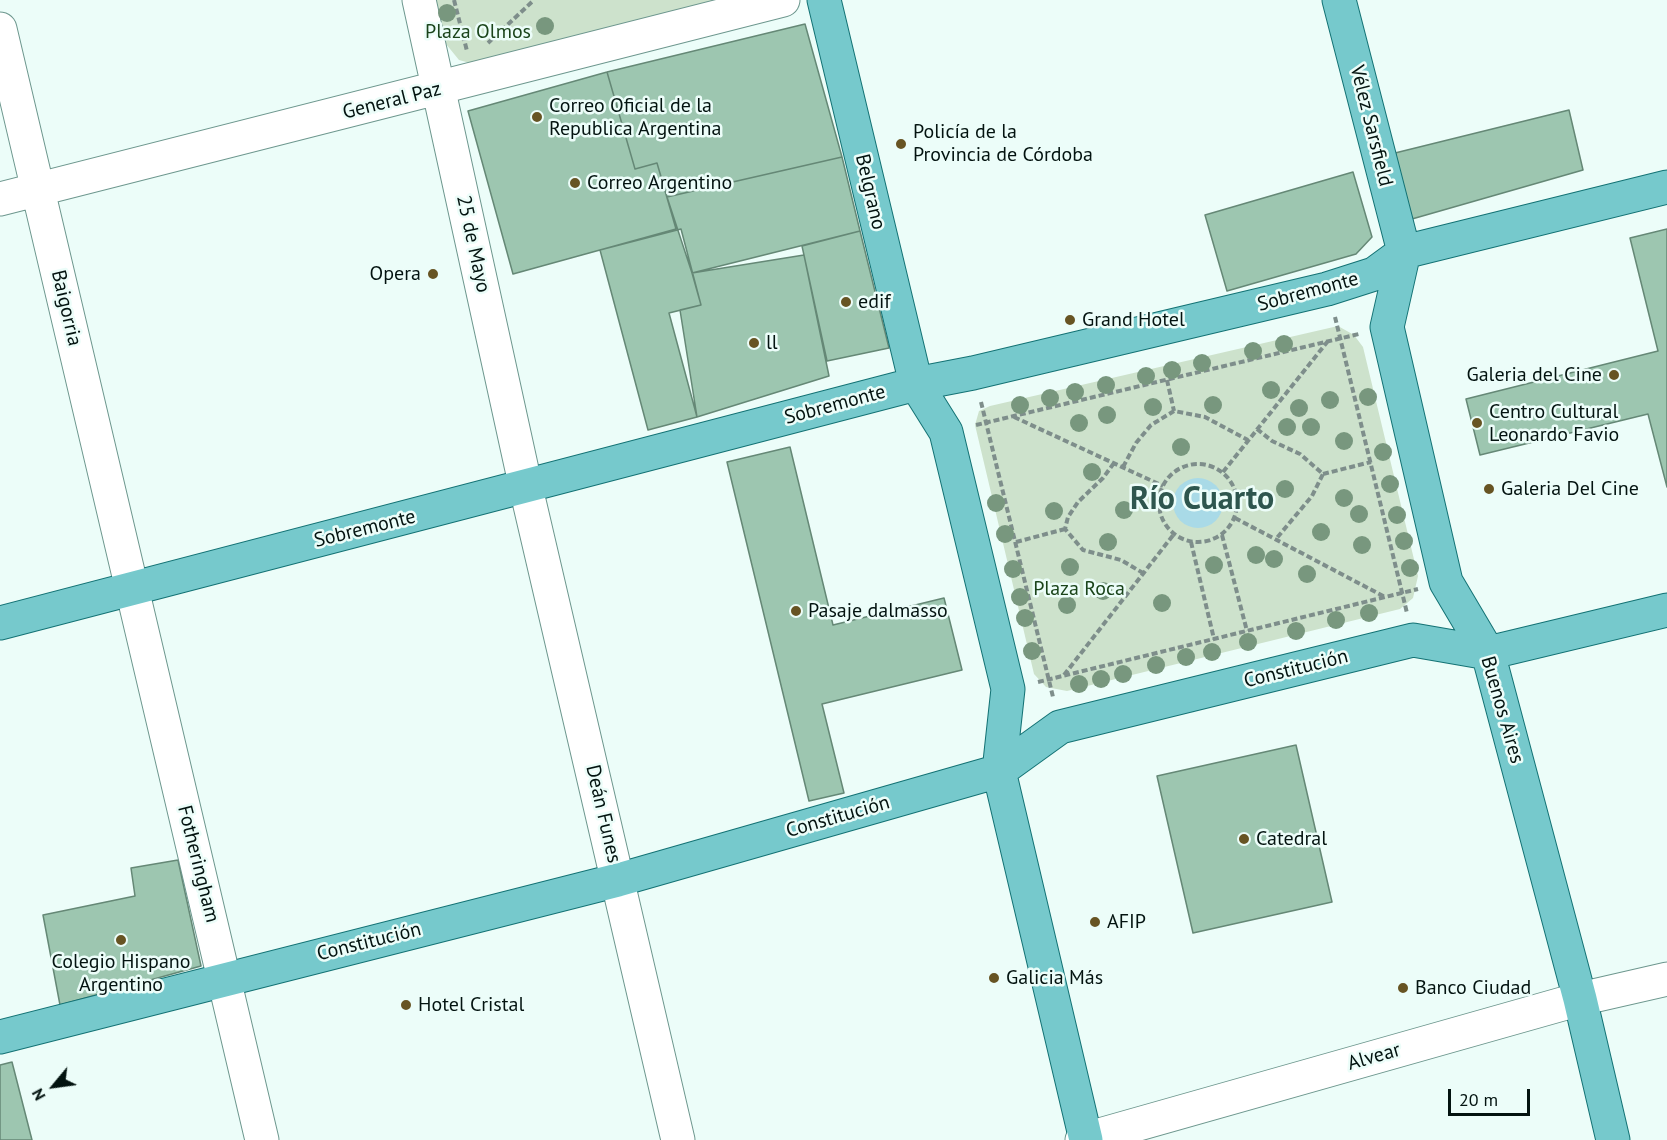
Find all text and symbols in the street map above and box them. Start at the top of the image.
park label: Plaza Olmos [425,20,531,44]
street label: Vélez Sarsfield [1344,63,1398,189]
street label: General Paz [340,77,444,125]
place label: Correo Oficial de la Republica Argentina [549,94,721,141]
marker: Correo Oficial de la Republica Argentina [530,110,544,124]
place label: Policía de la Provincia de Córdoba [913,120,1093,167]
marker: Policía de la Provincia de Córdoba [894,137,908,151]
street label: Belgrano [850,152,890,232]
place label: Correo Argentino [587,171,732,195]
marker: Correo Argentino [568,176,582,190]
street label: 25 de Mayo [451,193,495,295]
place label: Opera [370,262,421,286]
marker: Opera [426,267,440,281]
street label: Sobremonte [1255,267,1361,317]
street label: Baigorria [46,268,86,348]
place label: edif [858,290,891,314]
marker: edif [839,295,853,309]
place label: Grand Hotel [1082,308,1185,332]
marker: Grand Hotel [1063,313,1077,327]
place label: ll [766,331,778,355]
marker: ll [747,336,761,350]
place label: Galeria del Cine [1466,363,1602,387]
marker: Galeria del Cine [1607,368,1621,382]
street label: Sobremonte [782,380,888,430]
place label: Centro Cultural Leonardo Favio [1489,400,1619,447]
marker: Centro Cultural Leonardo Favio [1470,416,1484,430]
place label: Galeria Del Cine [1501,477,1639,501]
district label: Río Cuarto [1130,481,1274,519]
marker: Galeria Del Cine [1482,482,1496,496]
street label: Sobremonte [312,505,418,553]
park label: Plaza Roca [1033,577,1125,601]
place label: Pasaje dalmasso [808,599,948,623]
marker: Pasaje dalmasso [789,604,803,618]
street label: Constitución [1241,644,1351,694]
street label: Buenos Aires [1475,654,1529,766]
street label: Deán Funes [580,763,626,865]
street label: Constitución [783,791,893,843]
street label: Fotheringham [172,803,224,925]
place label: Catedral [1256,827,1327,851]
marker: Catedral [1237,832,1251,846]
place label: AFIP [1107,910,1146,934]
marker: AFIP [1088,915,1102,929]
street label: Constitución [314,917,424,967]
marker: Colegio Hispano Argentino [114,933,128,947]
place label: Colegio Hispano Argentino [52,950,190,997]
place label: Galicia Más [1006,966,1103,990]
marker: Galicia Más [987,971,1001,985]
place label: Banco Ciudad [1415,976,1531,1000]
marker: Banco Ciudad [1396,981,1410,995]
place label: Hotel Cristal [418,993,524,1017]
marker: Hotel Cristal [399,998,413,1012]
street label: Alvear [1345,1038,1403,1076]
north arrow [24,1056,84,1116]
scale bar [1451,1077,1534,1115]
text: N [27,1085,50,1104]
text: 20 m [1459,1088,1498,1111]

